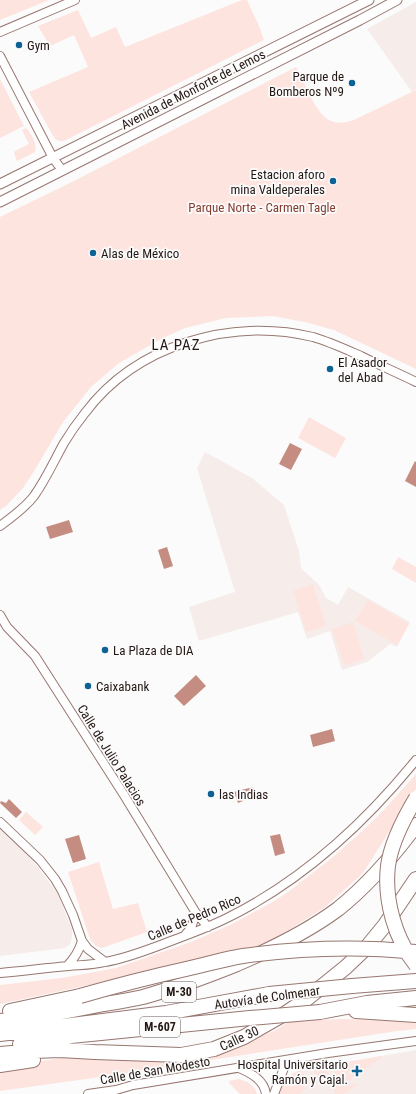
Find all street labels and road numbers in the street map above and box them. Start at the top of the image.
street label: Avenida de Monforte de Lemos [119,46,268,132]
street label: Calle de Julio Palacios [74,702,149,809]
street label: Calle de Pedro Rico [145,891,243,944]
road number: M-30 [162,982,196,1002]
street label: Autovía de Colmenar [213,983,321,1012]
road number: M-607 [140,1017,180,1037]
street label: Calle 30 [217,1023,261,1054]
street label: Calle de San Modesto [99,1053,211,1088]

